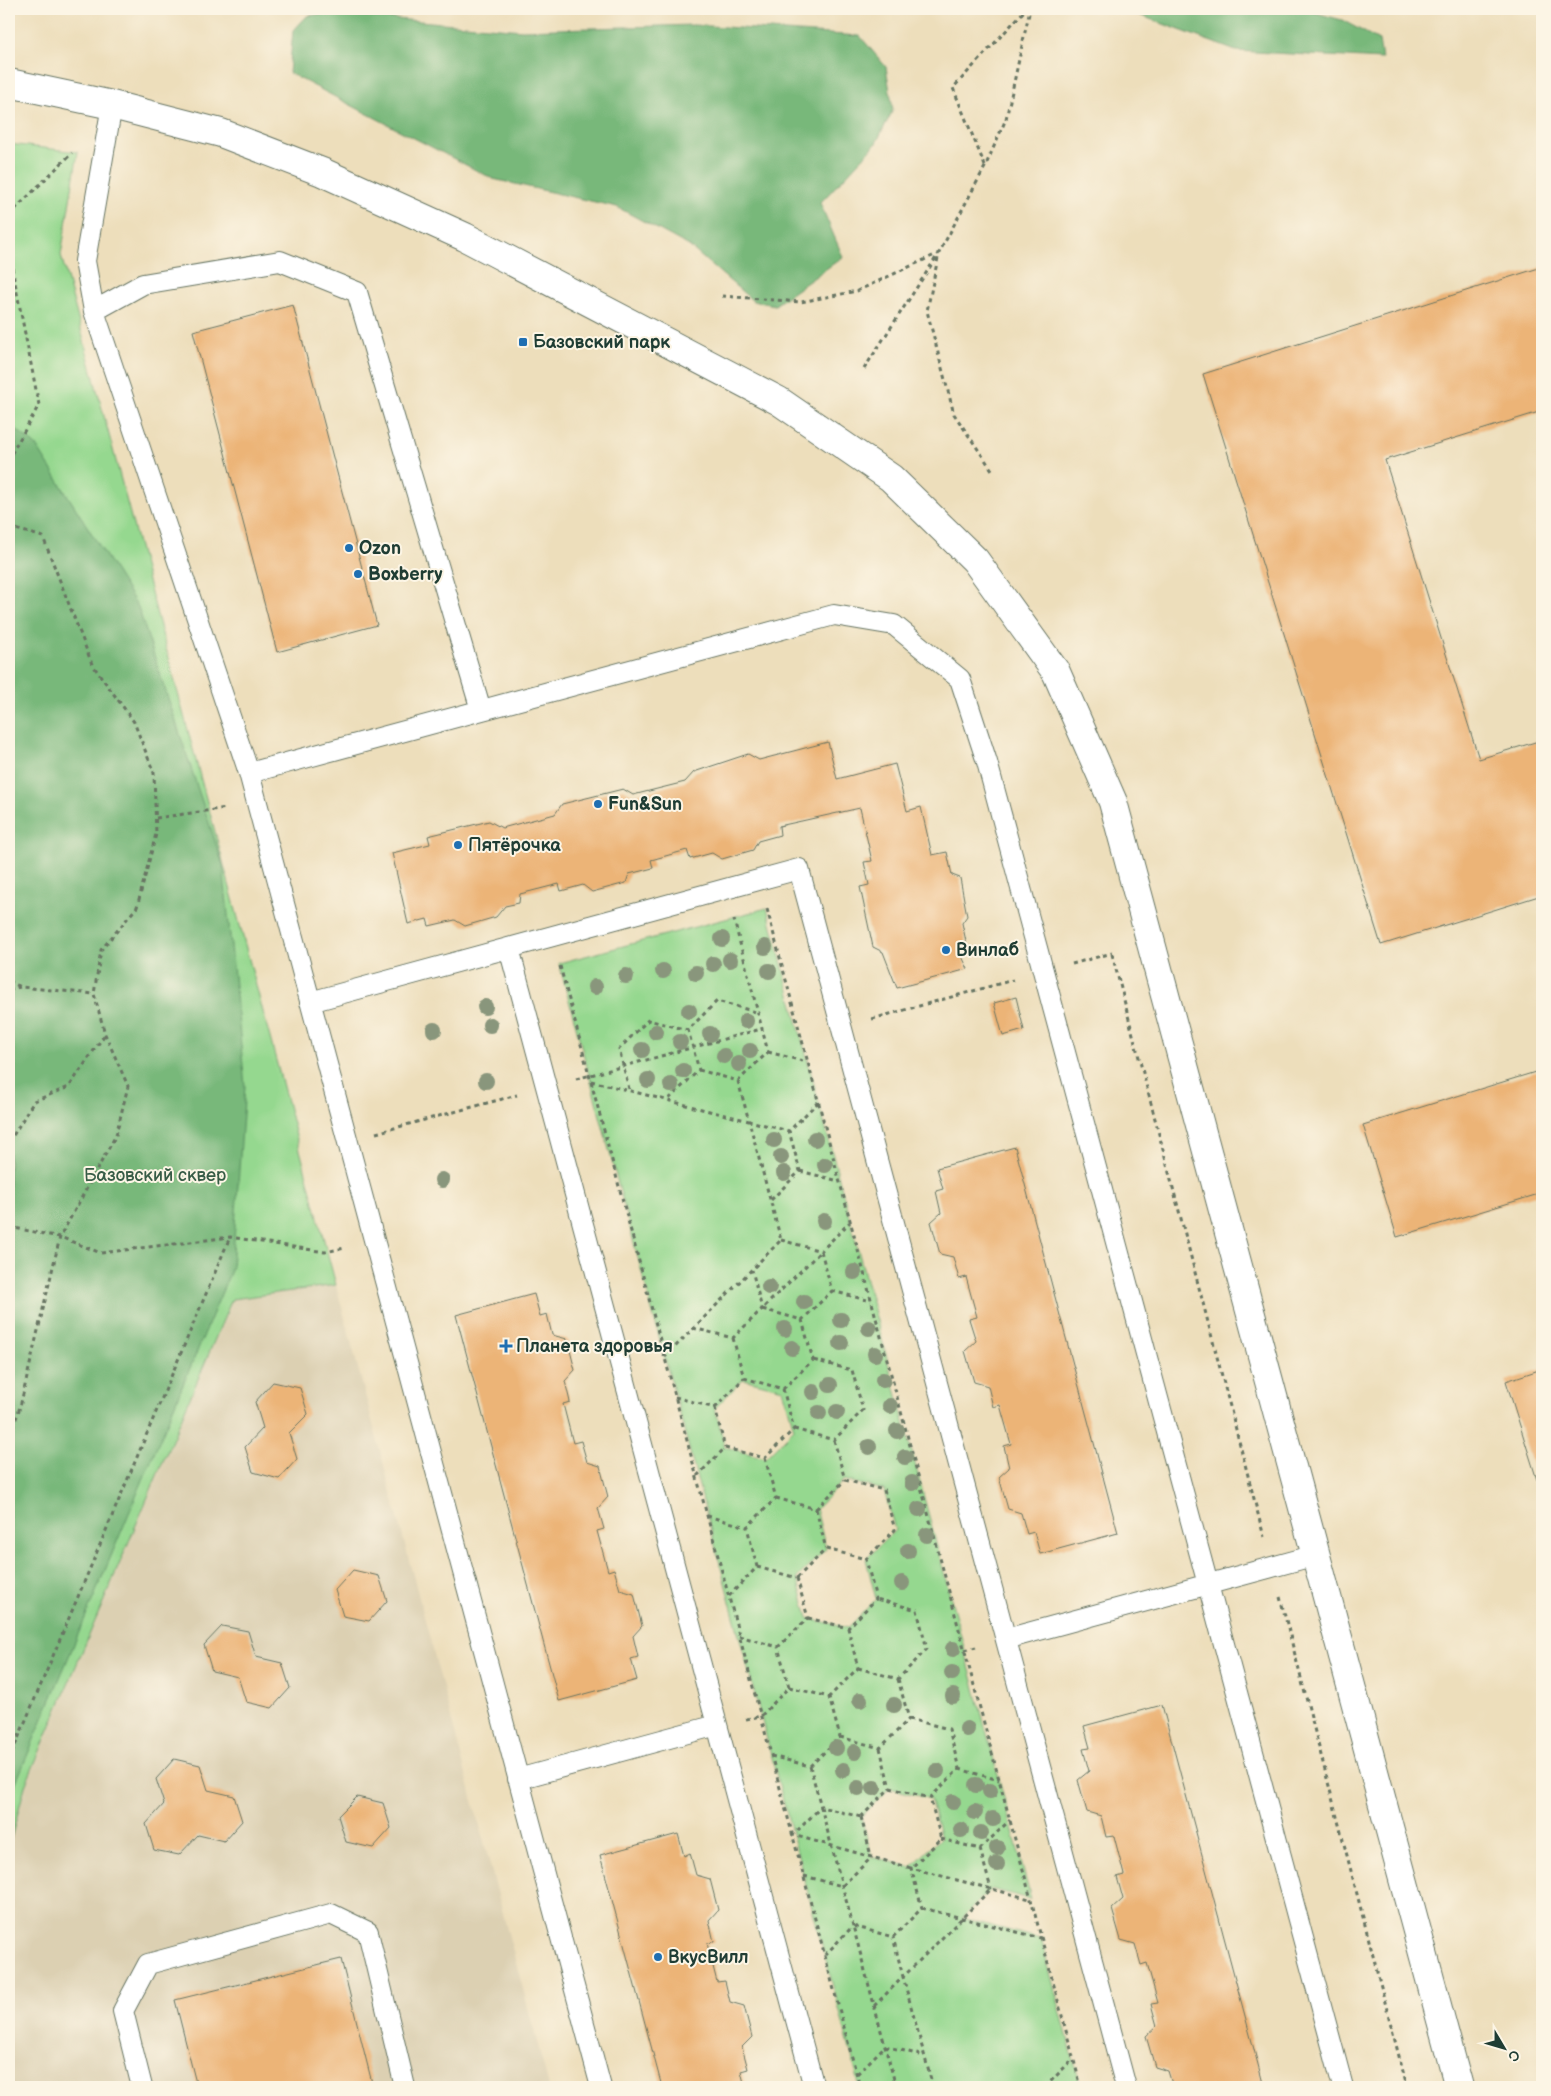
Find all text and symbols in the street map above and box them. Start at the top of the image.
place label: Базовский парк [533,332,670,353]
marker: Базовский парк [517,336,529,348]
place label: Ozon [359,538,401,559]
marker: Ozon [343,542,355,554]
place label: Boxberry [368,564,443,585]
marker: Boxberry [352,568,364,580]
place label: Fun&Sun [608,794,682,815]
marker: Fun&Sun [592,798,604,810]
place label: Пятёрочка [468,835,561,856]
marker: Пятёрочка [452,839,464,851]
place label: Винлаб [956,940,1019,961]
marker: Винлаб [940,944,952,956]
park label: Базовский сквер [84,1165,226,1186]
place label: Планета здоровья [516,1336,673,1357]
marker: Планета здоровья [500,1340,512,1352]
place label: ВкусВилл [668,1947,749,1968]
marker: ВкусВилл [652,1951,664,1963]
north arrow [1478,2024,1528,2074]
text: С [1504,2047,1524,2065]

